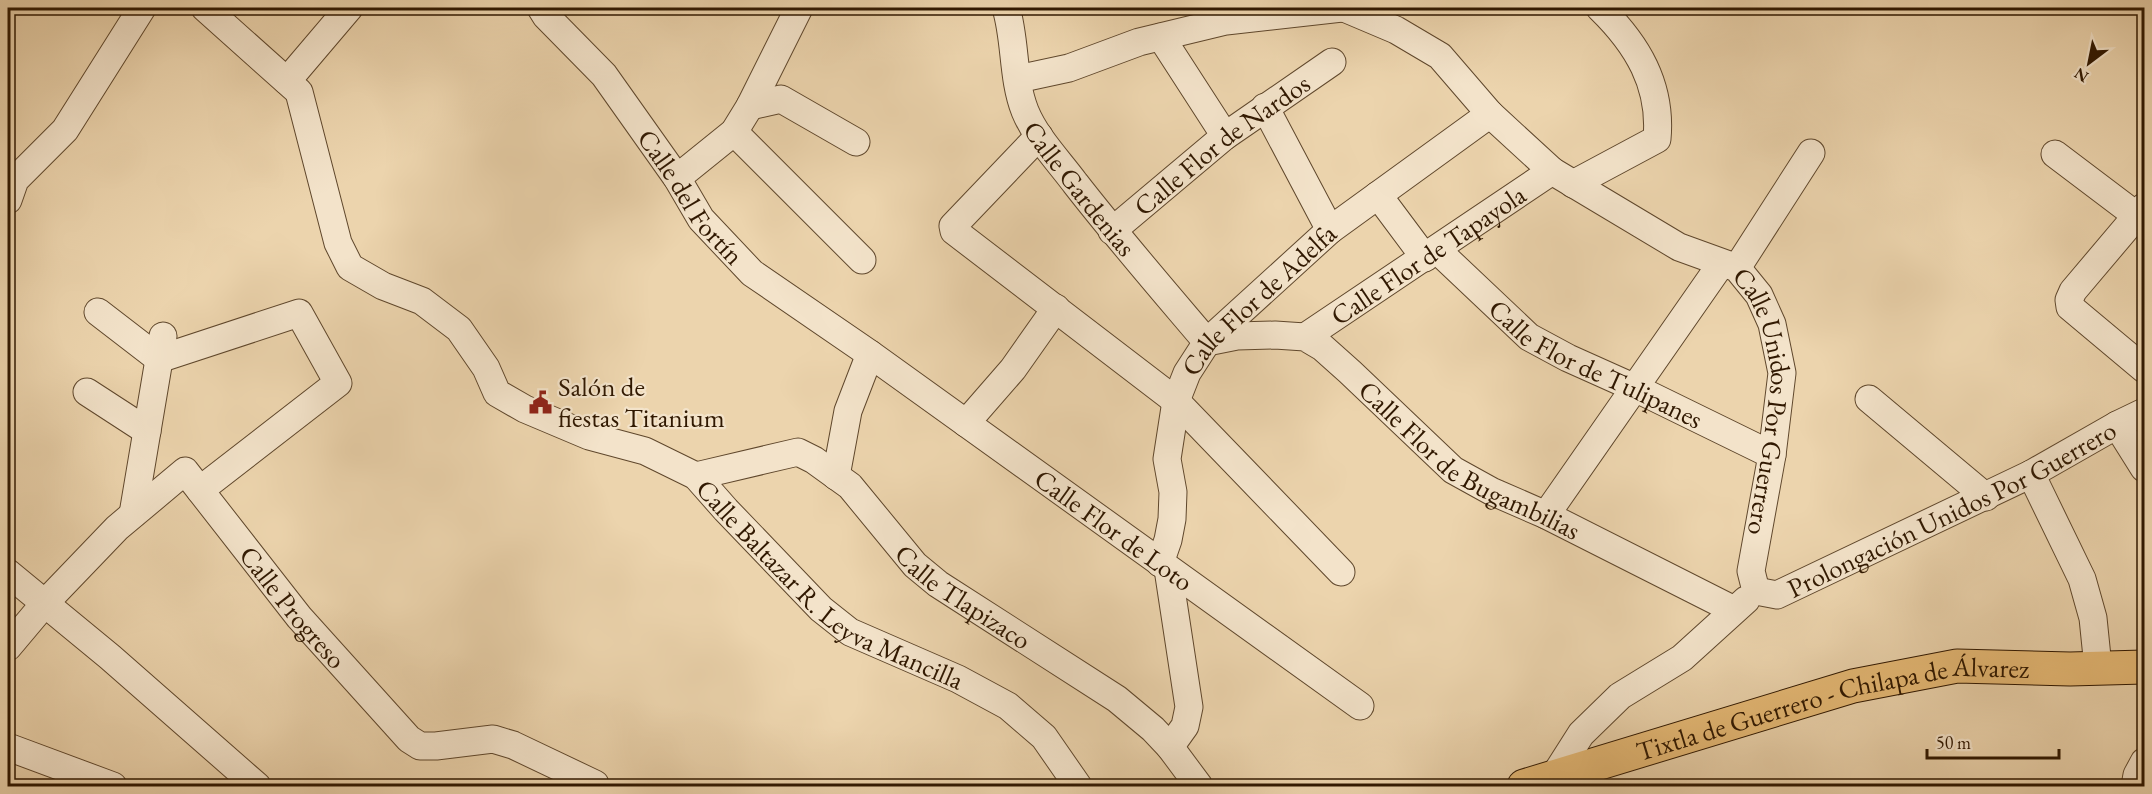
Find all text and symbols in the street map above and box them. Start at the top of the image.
north arrow [2059,33,2119,93]
text: N [2070,63,2092,88]
street label: Calle Flor de Nardos [1126,65,1317,223]
street label: Calle Gardenias [1016,114,1144,263]
street label: Calle del Fortín [630,122,752,272]
street label: Calle Flor de Tapayola [1323,176,1532,333]
street label: Calle Flor de Adelfa [1173,216,1343,382]
street label: Calle Unidos Por Guerrero [1725,259,1799,538]
street label: Calle Flor de Tulipanes [1482,291,1709,436]
place label: Salón de fiestas Titanium [558,369,725,435]
street label: Calle Flor de Bugambilias [1352,372,1587,547]
public building icon: Salón de fiestas Titanium [527,389,553,415]
street label: Prolongación Unidos Por Guerrero [1781,412,2122,605]
street label: Calle Flor de Loto [1028,460,1201,598]
street label: Calle Baltazar R. Leyva Mancilla [689,471,970,697]
street label: Calle Tlapizaco [887,537,1038,657]
street label: Calle Progreso [232,538,354,676]
street label: Tixtla de Guerrero - Chilapa de Álvarez [1632,648,2031,768]
scale bar [1927,722,2059,760]
text: 50 m [1936,731,1971,754]

